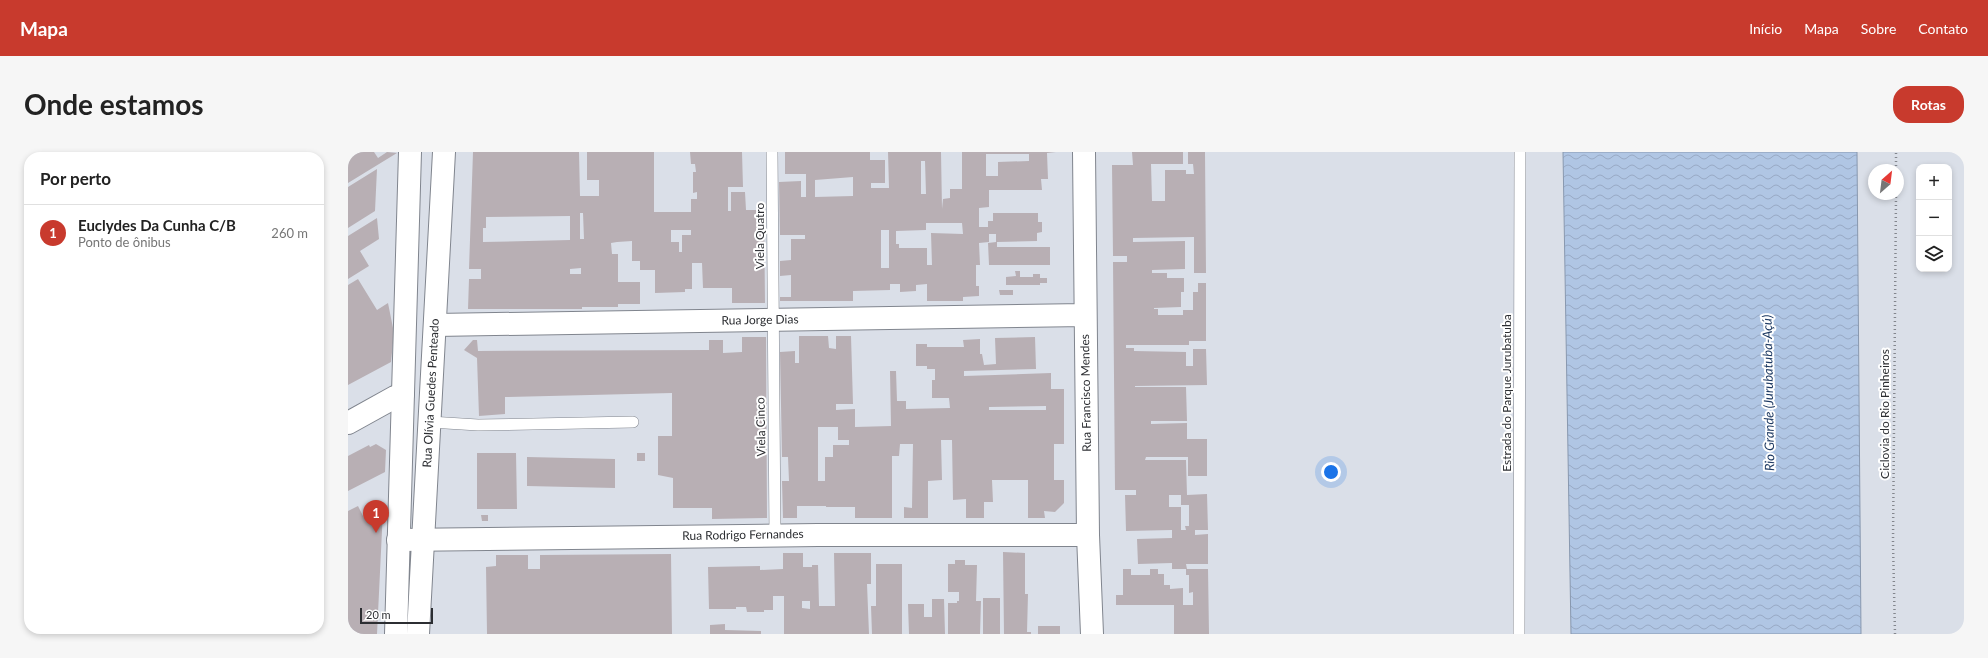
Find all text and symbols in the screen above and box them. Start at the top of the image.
text: Mapa [20,17,68,40]
text: Início [1749,20,1782,37]
text: Mapa [1804,20,1839,37]
text: Sobre [1861,20,1896,37]
text: Contato [1918,20,1968,37]
button: Rotas [1893,86,1964,123]
text: Onde estamos [24,87,204,121]
north arrow [1868,164,1904,200]
map controls [1916,164,1952,272]
button: + [1916,164,1952,200]
text: Por perto [40,168,111,189]
button: − [1916,200,1952,236]
street label: Viela Quatro [752,203,767,269]
text: Euclydes Da Cunha C/B [78,216,236,234]
text: 1 [49,225,57,241]
text: 260 m [271,225,308,241]
text: Ponto de ônibus [78,234,171,250]
button: layers [1916,236,1952,272]
street label: Rua Jorge Dias [721,311,799,328]
street label: Estrada do Parque Jurubatuba [1499,314,1514,472]
water label: Rio Grande (Jurubatuba-Açú) [1759,315,1777,471]
street label: Rua Olívia Guedes Penteado [419,318,442,468]
street label: Rua Francisco Mendes [1077,334,1094,452]
street label: Ciclovia do Rio Pinheiros [1877,349,1892,479]
street label: Viela Cinco [752,397,769,457]
your location [1321,462,1341,482]
pin: 1 [363,500,389,533]
street label: Rua Rodrigo Fernandes [682,526,804,543]
scale bar [360,606,433,625]
text: 20 m [366,608,391,621]

